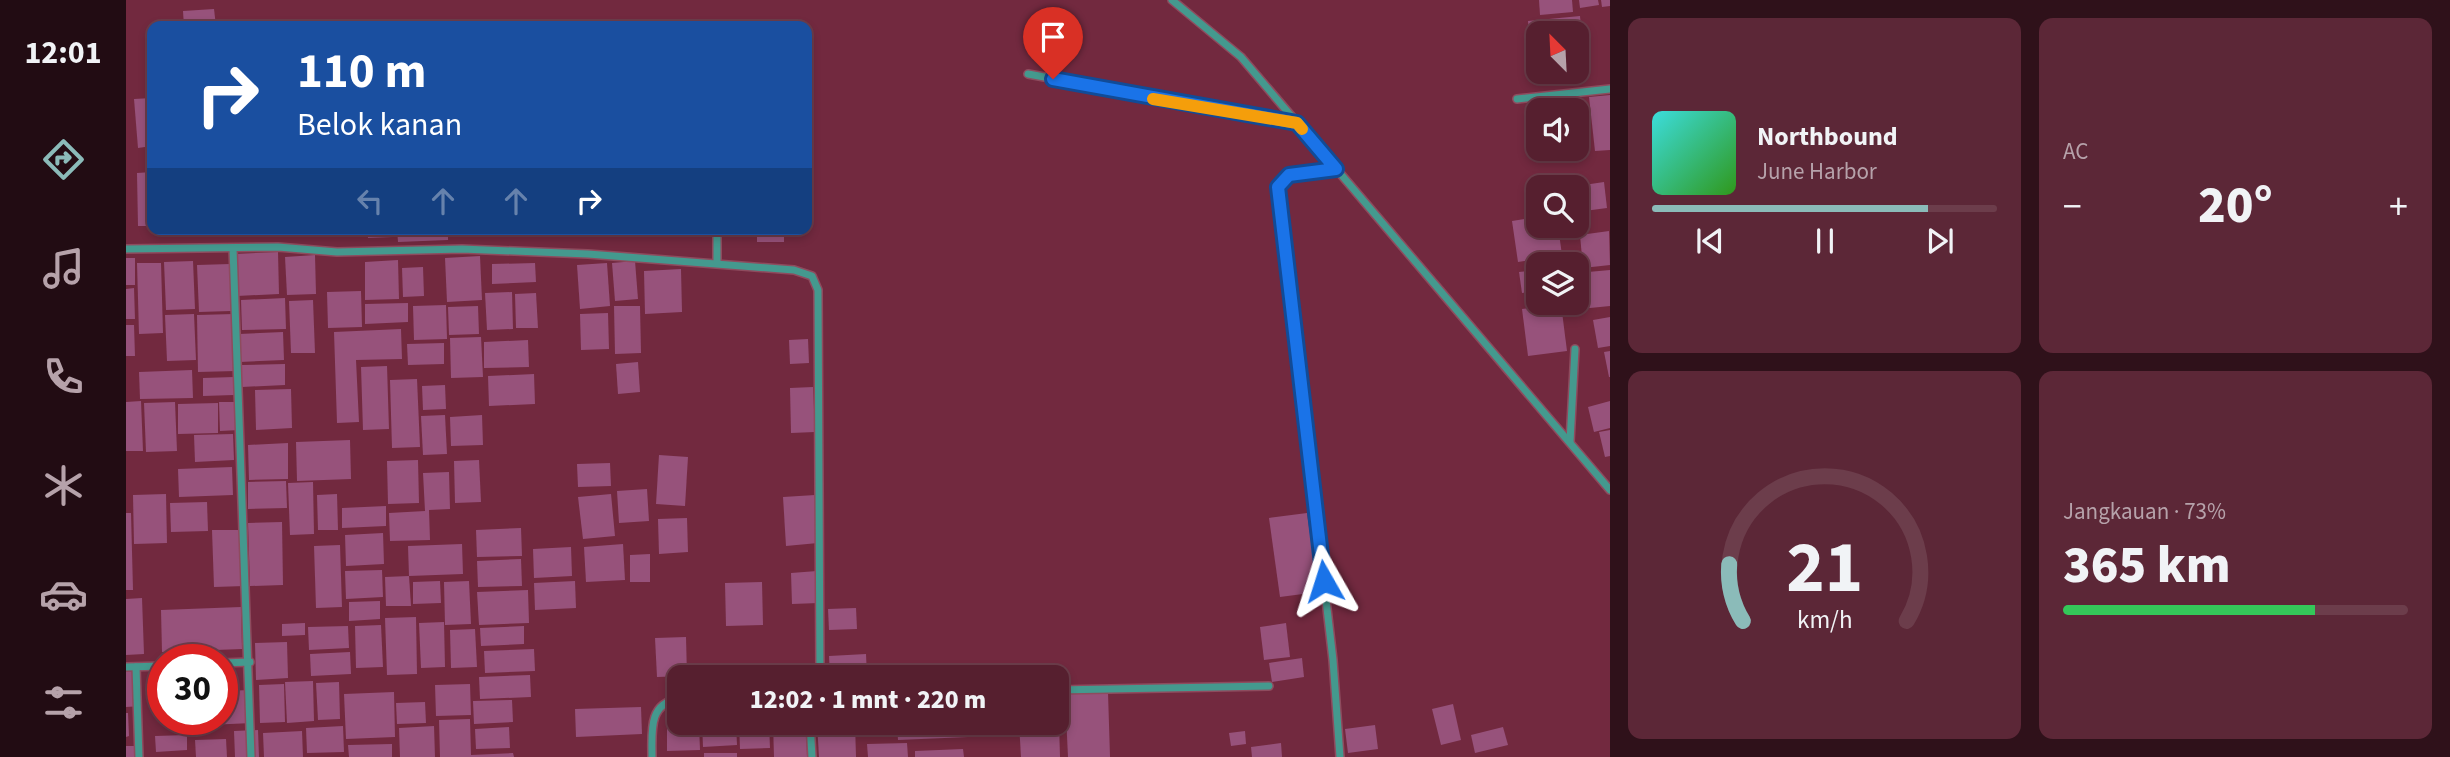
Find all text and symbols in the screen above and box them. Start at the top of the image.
pin [1023,7,1083,79]
icon: arrive [1034,18,1072,56]
north arrow [1526,21,1589,84]
map controls [1526,21,1589,315]
text: 12:01 [24,30,102,76]
text: 110 m [297,37,426,107]
icon: right [182,49,273,140]
button: sound [1526,98,1589,161]
text: Belok kanan [297,102,462,148]
text: Northbound [1757,118,1898,155]
icon: directions [39,135,88,184]
text: AC [2063,135,2088,168]
text: June Harbor [1757,155,1877,188]
text: 20° [2198,169,2273,243]
button: search [1526,175,1589,238]
text: − [2063,180,2082,234]
text: + [2389,180,2408,234]
icon: left [351,182,389,220]
icon: ahead [424,182,462,220]
icon: ahead [497,182,535,220]
icon: right [570,182,608,220]
icon: previous [1691,222,1729,260]
icon: pause [1806,222,1844,260]
icon: next [1921,222,1959,260]
icon: music [39,244,88,293]
button: layers [1526,252,1589,315]
icon: phone [39,352,88,401]
icon: climate [39,461,88,510]
text: Jangkauan · 73% [2063,495,2226,528]
text: 21 [1786,516,1863,620]
text: 365 km [2063,529,2231,603]
position arrow [1287,544,1361,618]
icon: car [39,570,88,619]
text: km/h [1797,602,1852,638]
speed limit sign: 30 [147,644,238,735]
icon: filters [39,678,88,727]
text: 12:02 · 1 mnt · 220 m [750,681,986,718]

